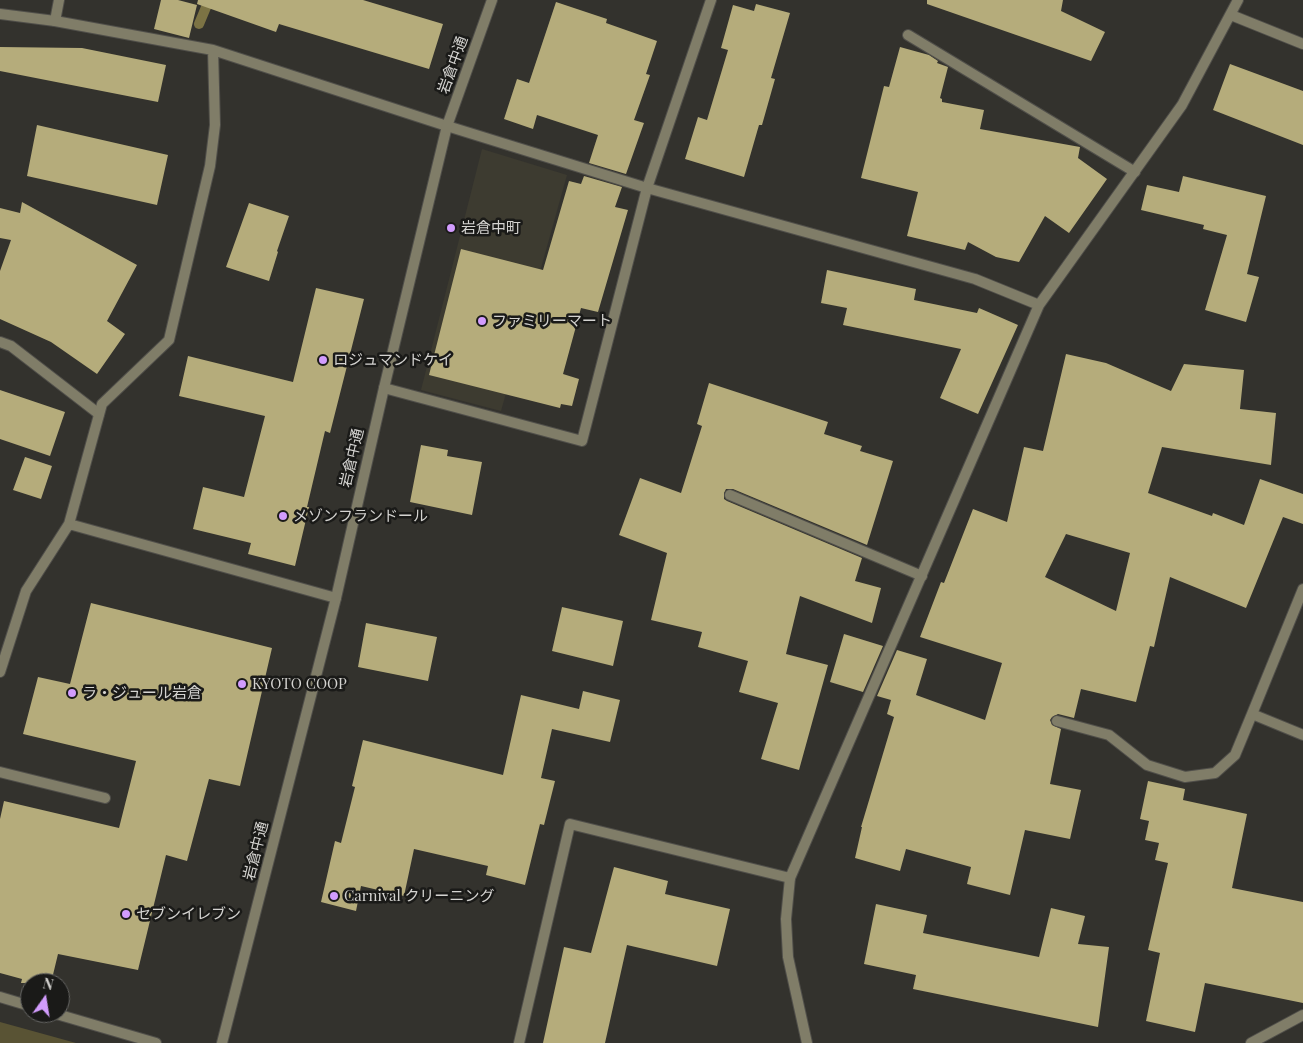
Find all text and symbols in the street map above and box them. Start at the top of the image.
street label: 岩倉中通 [434,34,472,96]
place label: 岩倉中町 [461,219,521,237]
marker: 岩倉中町 [445,222,457,234]
place label: ファミリーマート [492,312,612,330]
marker: ファミリーマート [476,315,488,327]
place label: ロジュマンドケイ [333,351,453,369]
marker: ロジュマンドケイ [317,354,329,366]
street label: 岩倉中通 [336,427,368,489]
place label: メゾンフランドール [293,507,428,525]
marker: メゾンフランドール [277,510,289,522]
place label: KYOTO COOP [252,675,347,693]
marker: KYOTO COOP [236,678,248,690]
place label: ラ・ジュール岩倉 [82,684,202,702]
marker: ラ・ジュール岩倉 [66,687,78,699]
street label: 岩倉中通 [240,820,272,882]
place label: Carnival クリーニング [344,887,495,905]
marker: Carnival クリーニング [328,890,340,902]
place label: セブンイレブン [136,905,241,923]
marker: セブンイレブン [120,908,132,920]
north arrow [20,973,70,1023]
text: N [41,973,55,994]

